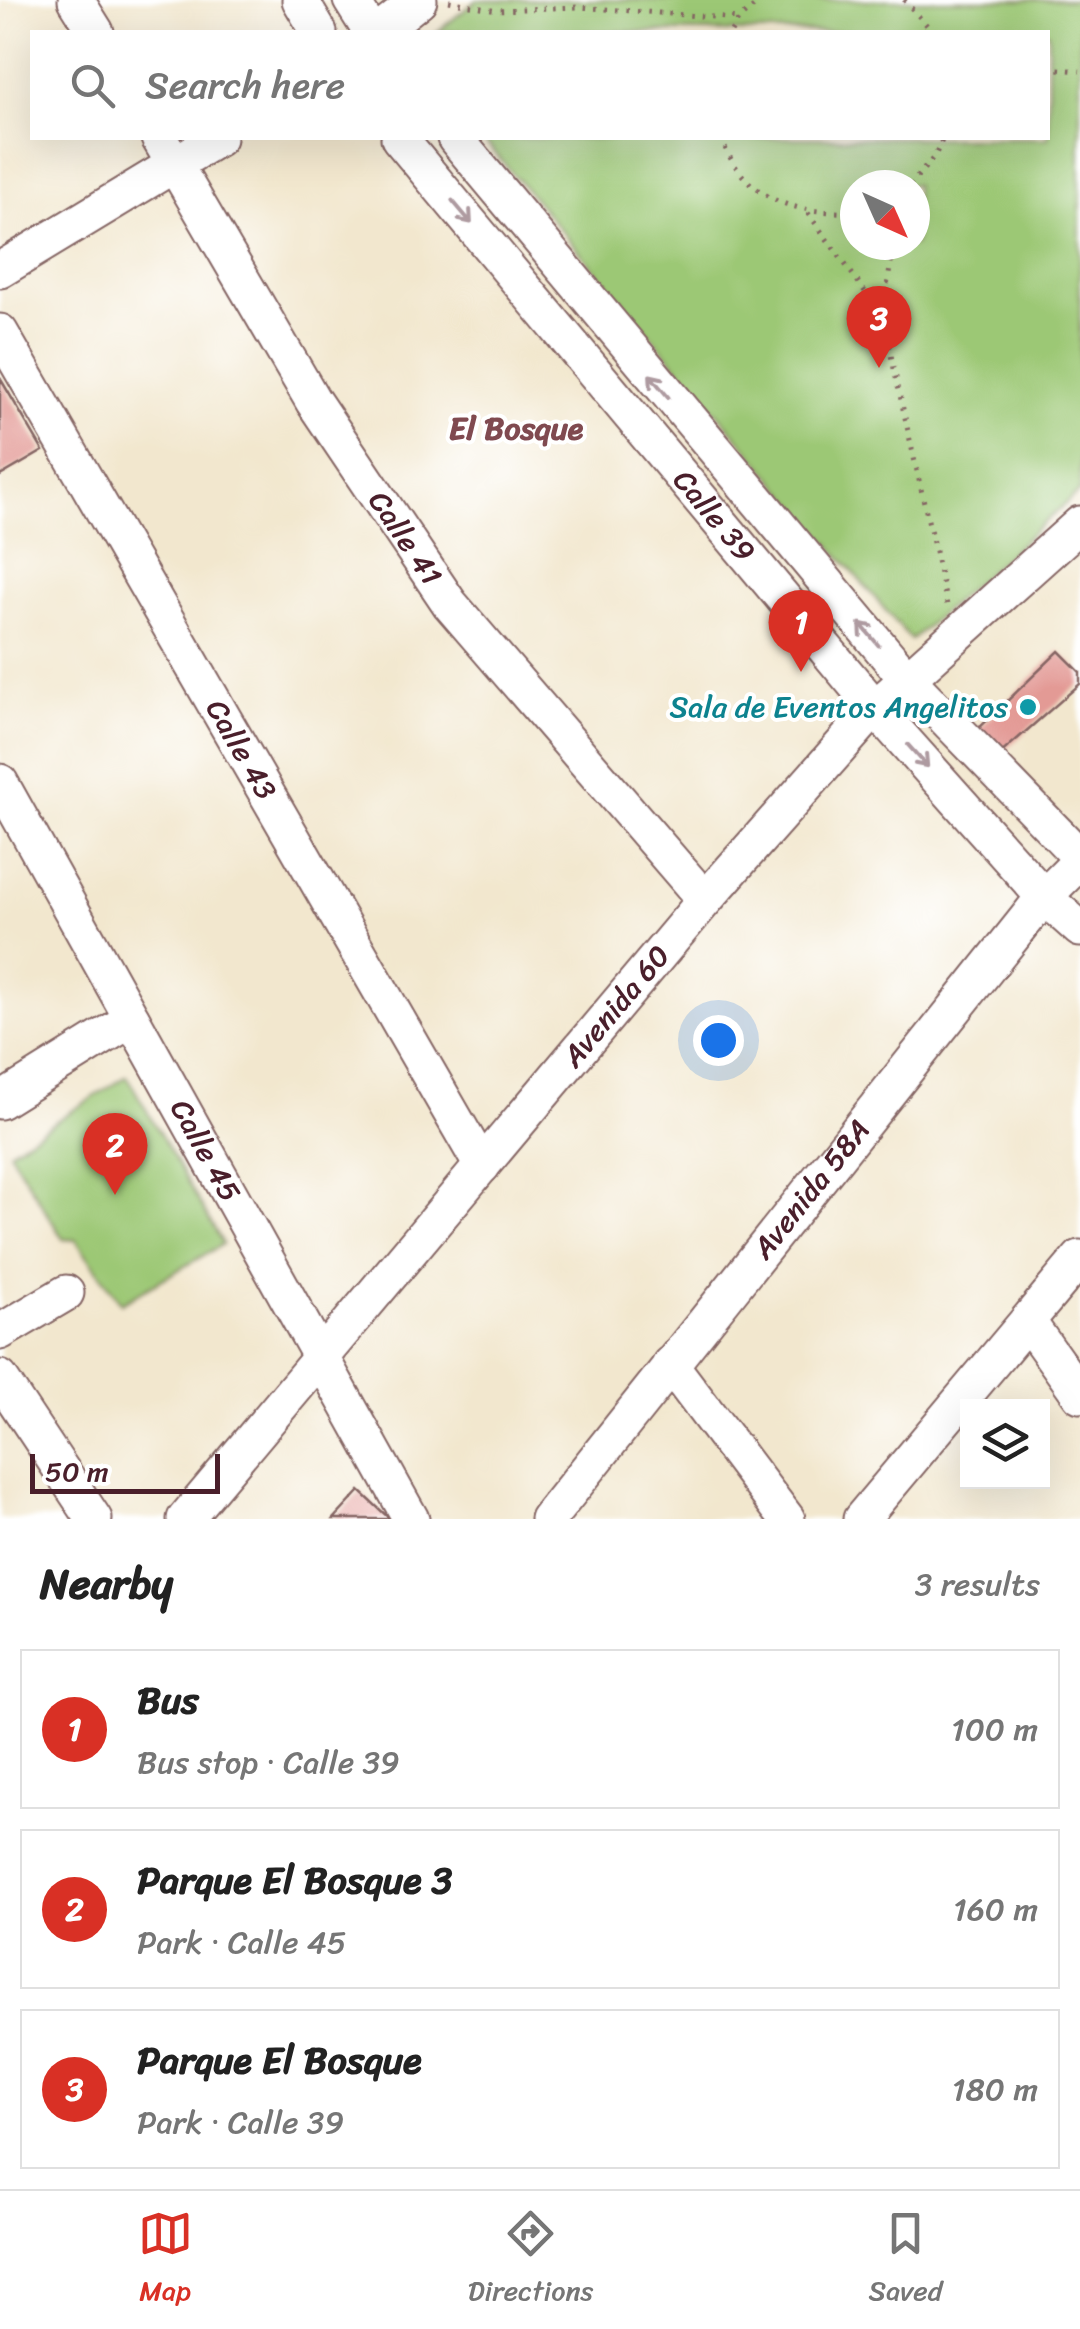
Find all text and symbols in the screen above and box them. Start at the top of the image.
search box [30,30,1050,140]
text: Search here [145,52,345,119]
icon: search [65,58,120,113]
north arrow [840,170,930,260]
one-way arrow [451,199,473,225]
pin: 3 [846,286,912,368]
one-way arrow [648,373,670,399]
district label: El Bosque [449,400,584,457]
street label: Calle 39 [659,456,770,575]
street label: Calle 41 [353,479,457,597]
pin: 1 [768,590,834,672]
one-way arrow [857,622,880,647]
place label: Sala de Eventos Angelitos [670,680,1008,734]
street label: Calle 43 [190,688,292,810]
marker: Sala de Eventos Angelitos [1017,696,1039,718]
one-way arrow [906,743,929,768]
street label: Avenida 60 [547,932,684,1081]
your location [693,1015,744,1066]
street label: Calle 45 [155,1089,256,1212]
street label: Avenida 58A [737,1106,885,1272]
pin: 2 [82,1112,148,1195]
map controls [960,1399,1050,1489]
button: layers [960,1399,1050,1489]
text: 50 m [45,1447,109,1496]
scale bar [30,1449,220,1494]
text: Nearby [40,1547,173,1621]
text: 3 results [915,1556,1040,1613]
text: Bus [137,1667,199,1734]
text: 1 [68,1701,81,1758]
text: 100 m [951,1701,1038,1758]
text: Bus stop · Calle 39 [137,1734,400,1791]
text: Parque El Bosque 3 [137,1847,452,1914]
text: 2 [65,1881,84,1938]
text: 160 m [953,1881,1038,1938]
text: Park · Calle 45 [137,1914,346,1971]
text: Parque El Bosque [137,2027,422,2094]
text: 3 [66,2061,83,2118]
text: 180 m [952,2061,1038,2118]
text: Park · Calle 39 [137,2094,344,2151]
tab: Map [138,2206,193,2315]
tab: Directions [468,2206,593,2315]
tab: Saved [869,2206,942,2315]

